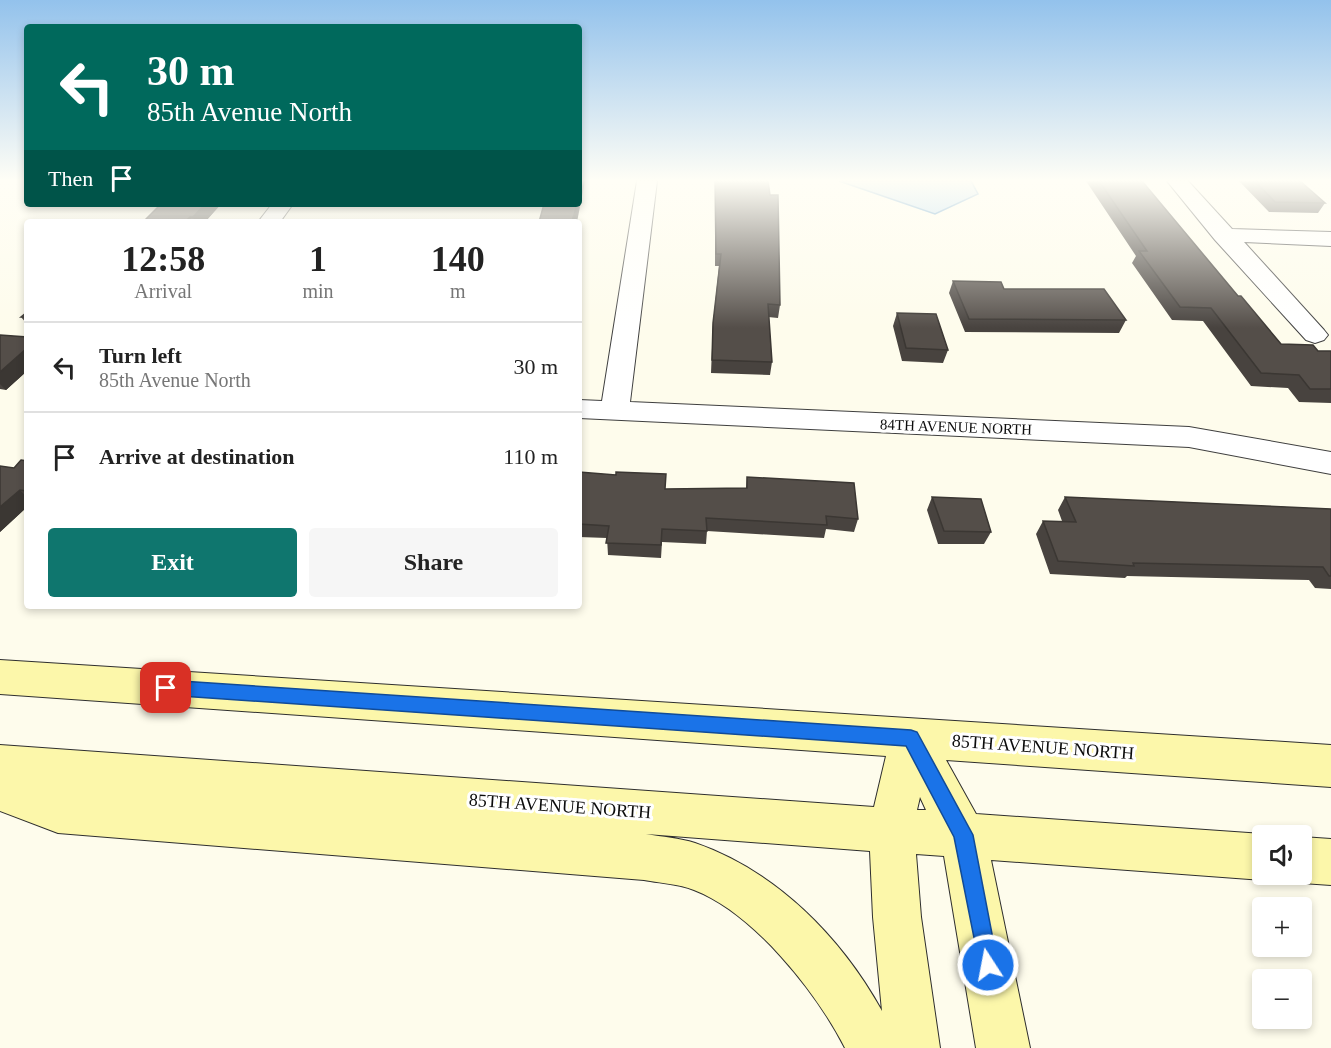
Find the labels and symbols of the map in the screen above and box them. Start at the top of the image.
street label: 84TH AVENUE NORTH [880,416,1032,438]
pin [140,662,191,713]
street label: 85TH AVENUE NORTH [951,731,1135,763]
street label: 85TH AVENUE NORTH [468,790,652,822]
position arrow [956,933,1020,997]

